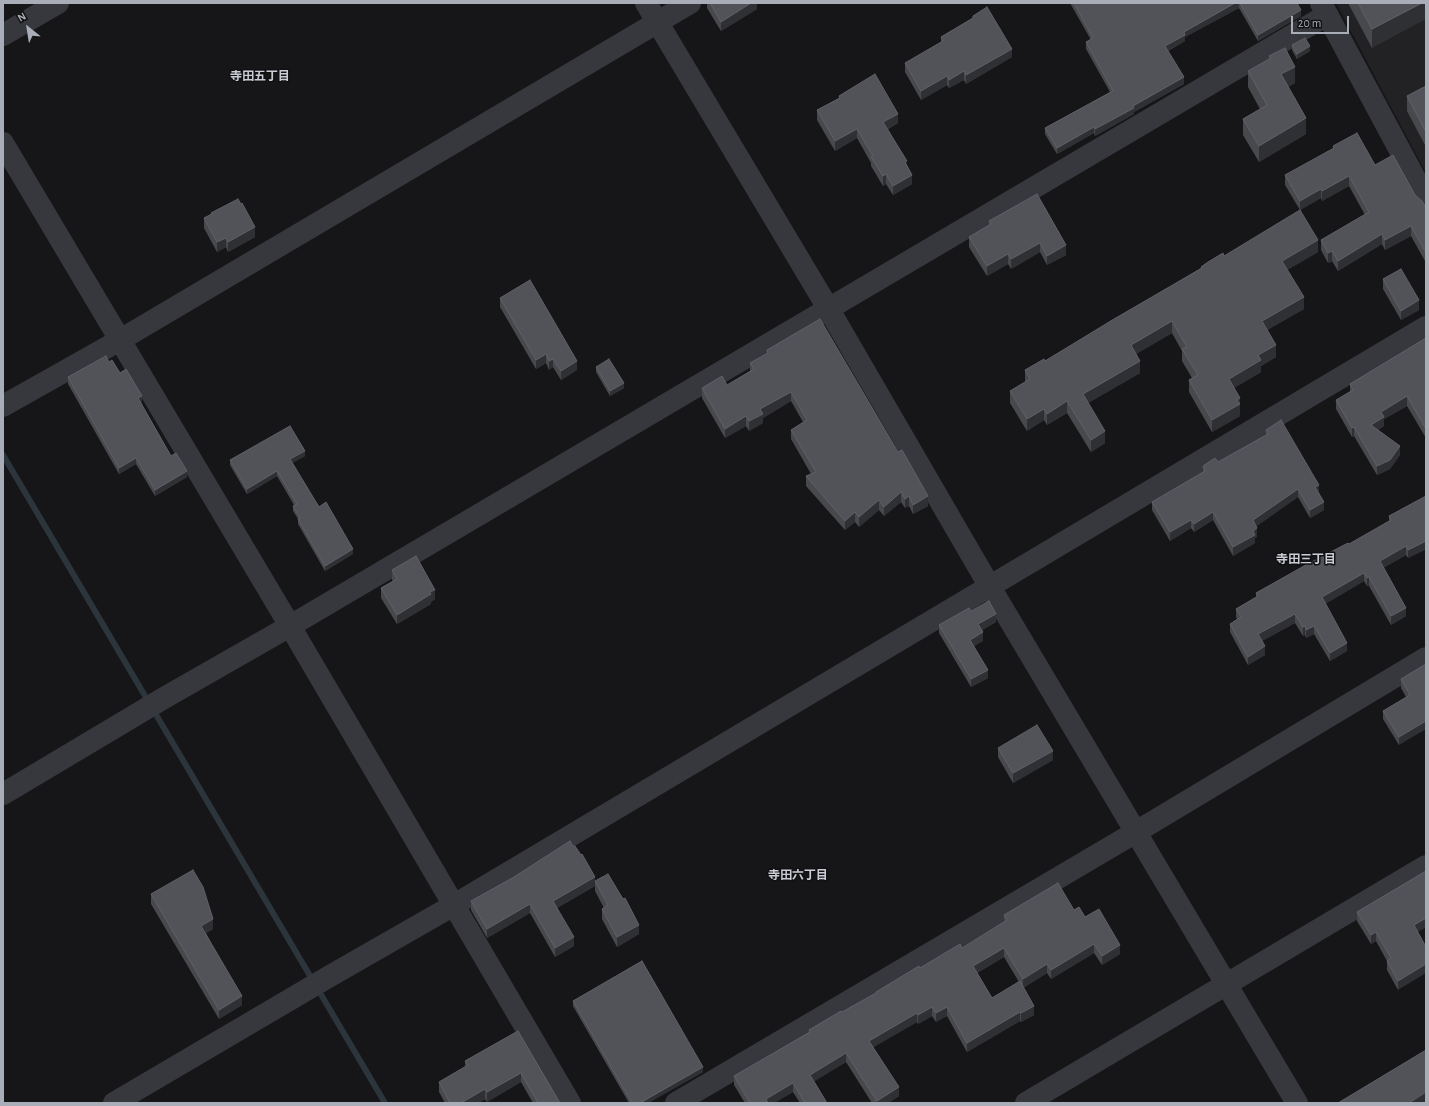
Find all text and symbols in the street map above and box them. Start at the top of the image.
north arrow [8,8,48,48]
scale bar [1293,8,1351,34]
text: N [16,10,28,24]
text: 20 m [1298,17,1321,29]
district label: 寺田五丁目 [230,69,290,83]
district label: 寺田三丁目 [1276,552,1336,566]
district label: 寺田六丁目 [768,868,828,882]

